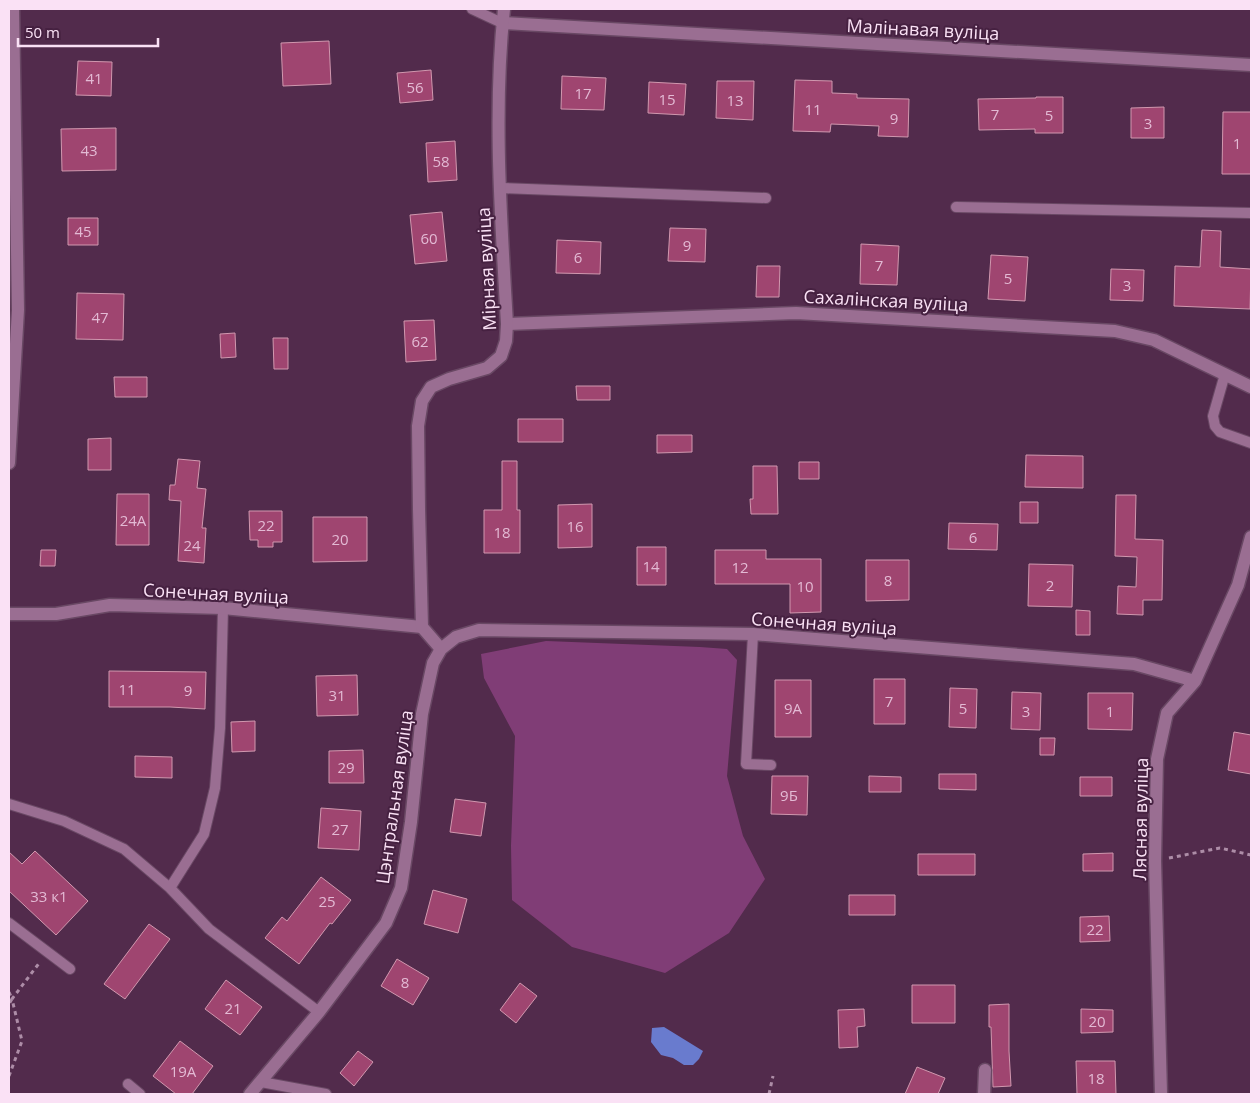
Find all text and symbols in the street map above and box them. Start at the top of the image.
street label: Малінавая вуліца [846,13,1000,45]
scale bar [18,15,158,47]
text: 50 m [25,22,60,42]
house number: 41 [85,68,103,88]
house number: 56 [406,77,424,97]
house number: 17 [574,83,592,103]
house number: 15 [658,89,676,109]
house number: 13 [726,90,744,110]
house number: 11 [804,99,822,119]
house number: 7 [991,104,999,124]
house number: 5 [1045,105,1053,125]
house number: 9 [890,108,898,128]
house number: 3 [1144,113,1152,133]
house number: 1 [1233,133,1241,153]
house number: 43 [80,140,98,160]
house number: 58 [432,151,450,171]
street label: Мірная вуліца [471,207,501,331]
house number: 45 [74,221,92,241]
house number: 60 [420,228,438,248]
house number: 9 [683,235,691,255]
house number: 6 [574,247,582,267]
house number: 7 [875,255,883,275]
house number: 5 [1004,268,1012,288]
house number: 3 [1123,275,1131,295]
street label: Сахалінская вуліца [803,284,969,316]
house number: 47 [91,307,109,327]
house number: 62 [411,331,429,351]
house number: 24А [120,510,147,530]
house number: 22 [257,515,275,535]
house number: 16 [566,516,584,536]
house number: 18 [493,522,511,542]
house number: 6 [969,527,977,547]
house number: 20 [331,529,349,549]
house number: 24 [183,535,201,555]
house number: 14 [642,556,660,576]
house number: 12 [731,557,749,577]
house number: 8 [884,570,892,590]
house number: 2 [1046,575,1054,595]
house number: 10 [796,576,814,596]
street label: Сонечная вуліца [142,577,290,609]
street label: Сонечная вуліца [750,606,898,640]
house number: 11 [118,679,136,699]
house number: 9 [184,680,192,700]
house number: 31 [328,685,346,705]
house number: 7 [885,691,893,711]
house number: 9А [784,698,803,718]
house number: 5 [959,698,967,718]
house number: 3 [1022,701,1030,721]
house number: 1 [1106,701,1114,721]
street label: Цэнтральная вуліца [370,708,418,886]
house number: 29 [337,757,355,777]
street label: Лясная вуліца [1127,757,1153,881]
house number: 9Б [780,785,798,805]
house number: 27 [331,819,349,839]
house number: 33 к1 [30,886,68,906]
house number: 25 [318,891,336,911]
house number: 22 [1086,919,1104,939]
house number: 8 [401,972,409,992]
house number: 21 [224,998,242,1018]
house number: 20 [1088,1011,1106,1031]
house number: 19А [170,1061,197,1081]
house number: 18 [1087,1068,1105,1088]

